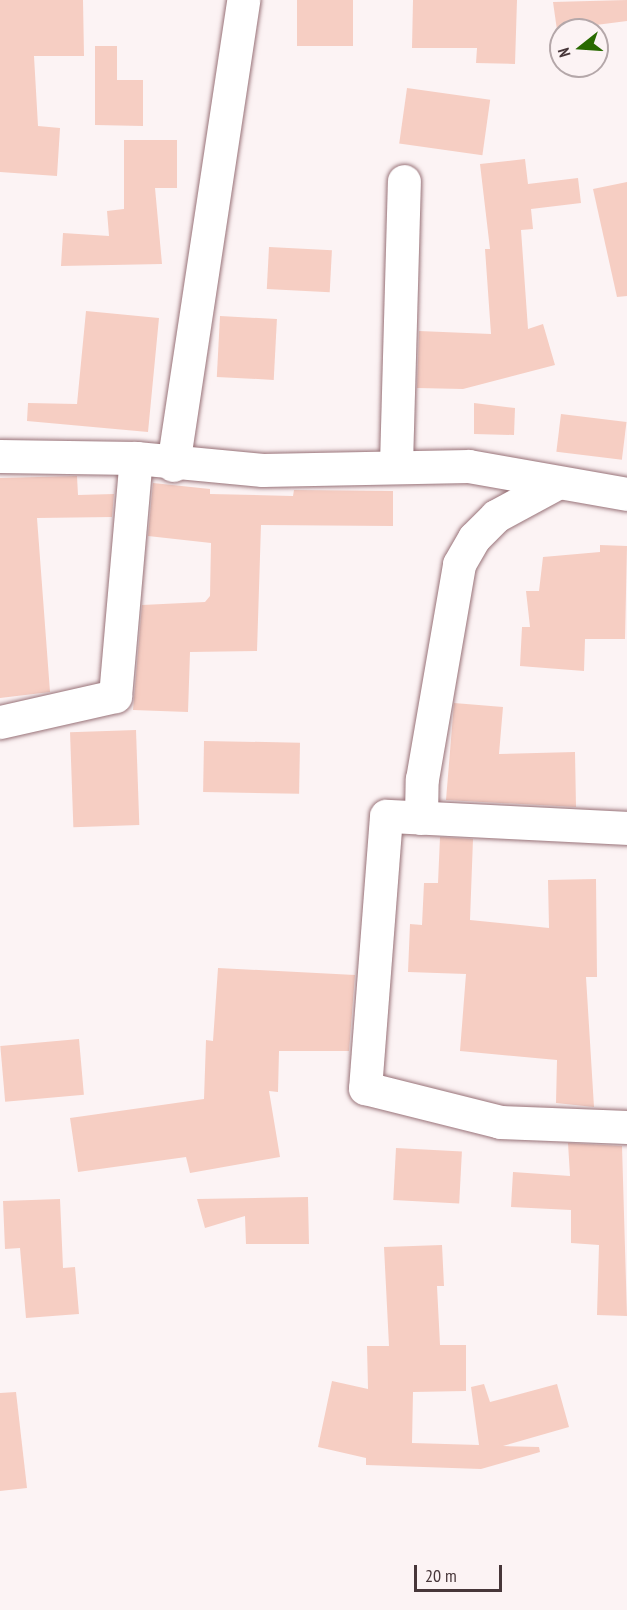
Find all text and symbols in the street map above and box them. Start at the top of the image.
north arrow [549,18,609,78]
text: N [553,46,575,60]
scale bar [417,1553,506,1591]
text: 20 m [425,1564,457,1587]

